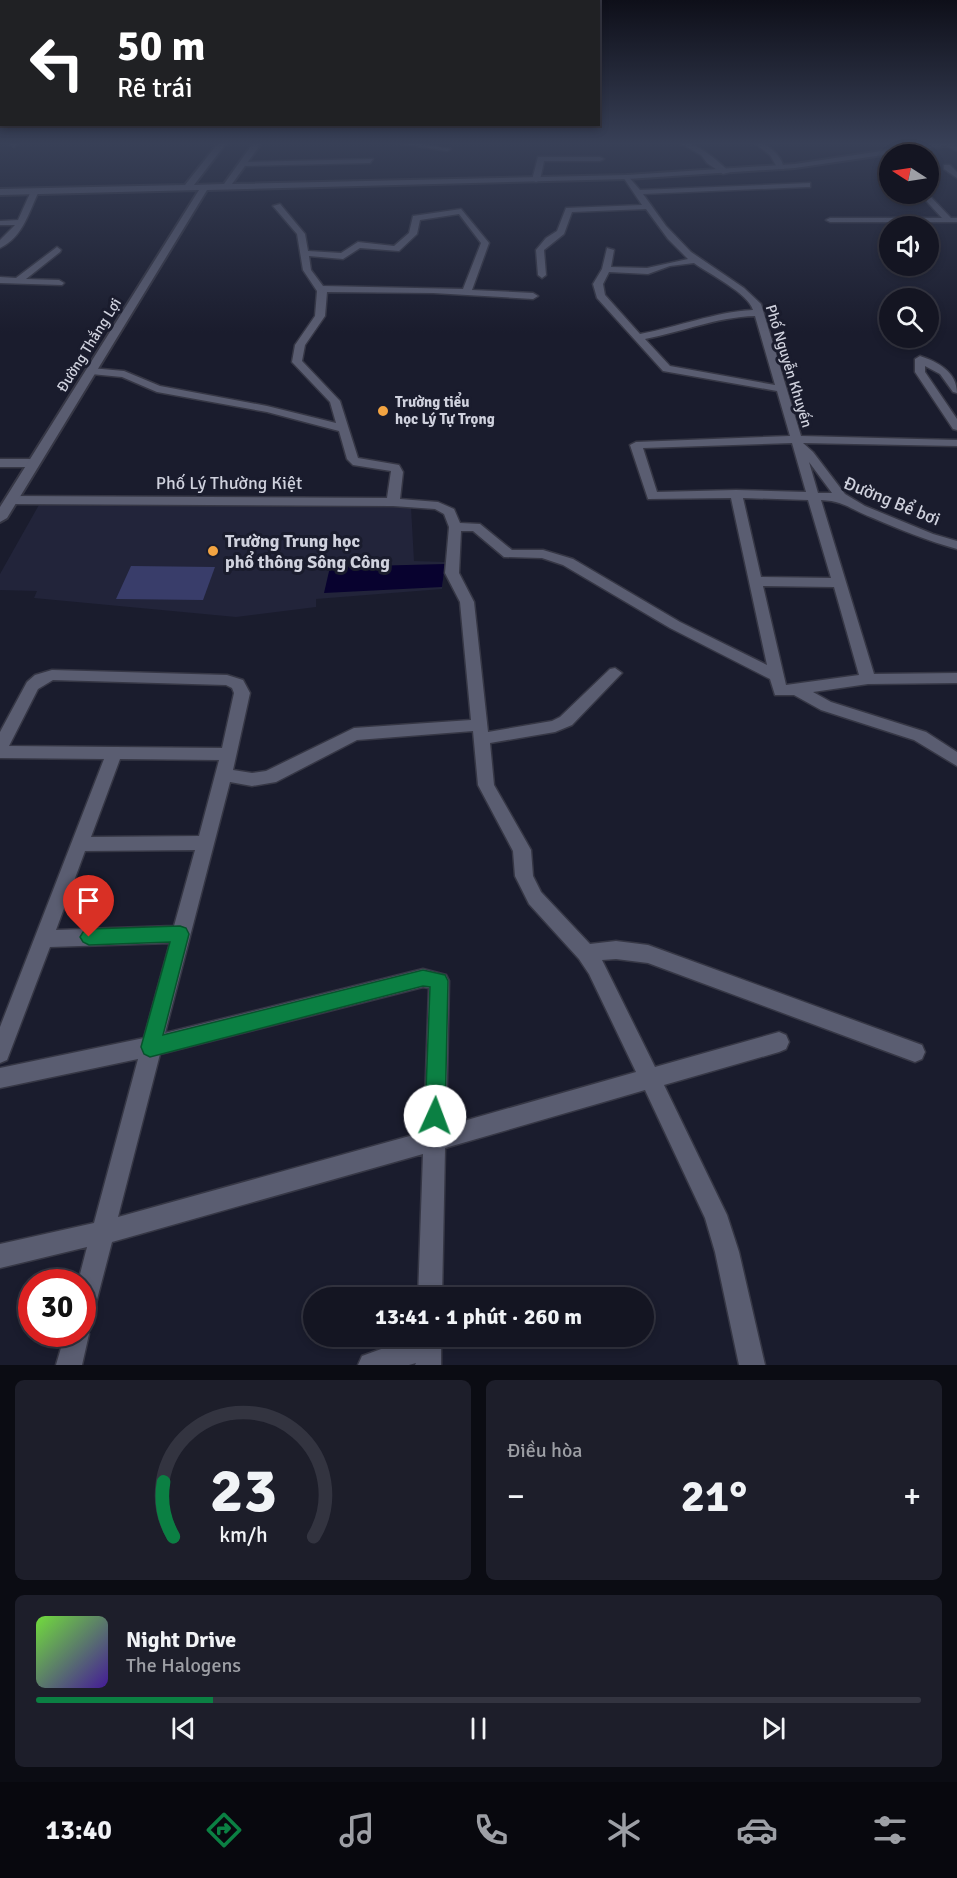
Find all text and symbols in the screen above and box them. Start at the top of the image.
text: 50 m [117,21,206,72]
icon: left [18,24,96,102]
text: Rẽ trái [117,72,193,105]
north arrow [879,144,939,204]
map controls [879,144,939,348]
button: sound [879,216,939,276]
button: search [879,288,939,348]
street label: Đường Thắng Lợi [52,294,125,395]
street label: Phố Nguyễn Khuyến [762,302,817,430]
place label: Trường tiểu học Lý Tự Trọng [395,391,495,428]
marker: Trường tiểu học Lý Tự Trọng [376,404,390,418]
street label: Phố Lý Thường Kiệt [156,472,302,494]
street label: Đường Bể bơi [840,472,944,530]
place label: Trường Trung học phổ thông Sông Công [225,530,390,573]
marker: Trường Trung học phổ thông Sông Công [206,544,220,558]
pin [63,875,114,937]
icon: arrive [72,884,105,917]
position arrow [403,1084,467,1148]
speed limit sign: 30 [18,1269,96,1347]
text: 13:41 · 1 phút · 260 m [375,1303,582,1330]
text: Điều hòa [507,1438,582,1463]
text: 23 [209,1452,277,1529]
text: 21° [681,1469,747,1524]
text: − [507,1476,525,1517]
text: + [903,1476,921,1517]
text: km/h [219,1522,267,1548]
text: Night Drive [126,1626,236,1653]
text: The Halogens [126,1653,241,1678]
icon: previous [167,1712,200,1745]
icon: pause [462,1712,495,1745]
icon: next [757,1712,790,1745]
icon: directions [203,1809,245,1851]
icon: music [336,1809,378,1851]
icon: phone [470,1809,512,1851]
icon: climate [603,1809,645,1851]
icon: car [736,1809,778,1851]
icon: filters [869,1809,911,1851]
text: 13:40 [46,1814,112,1847]

